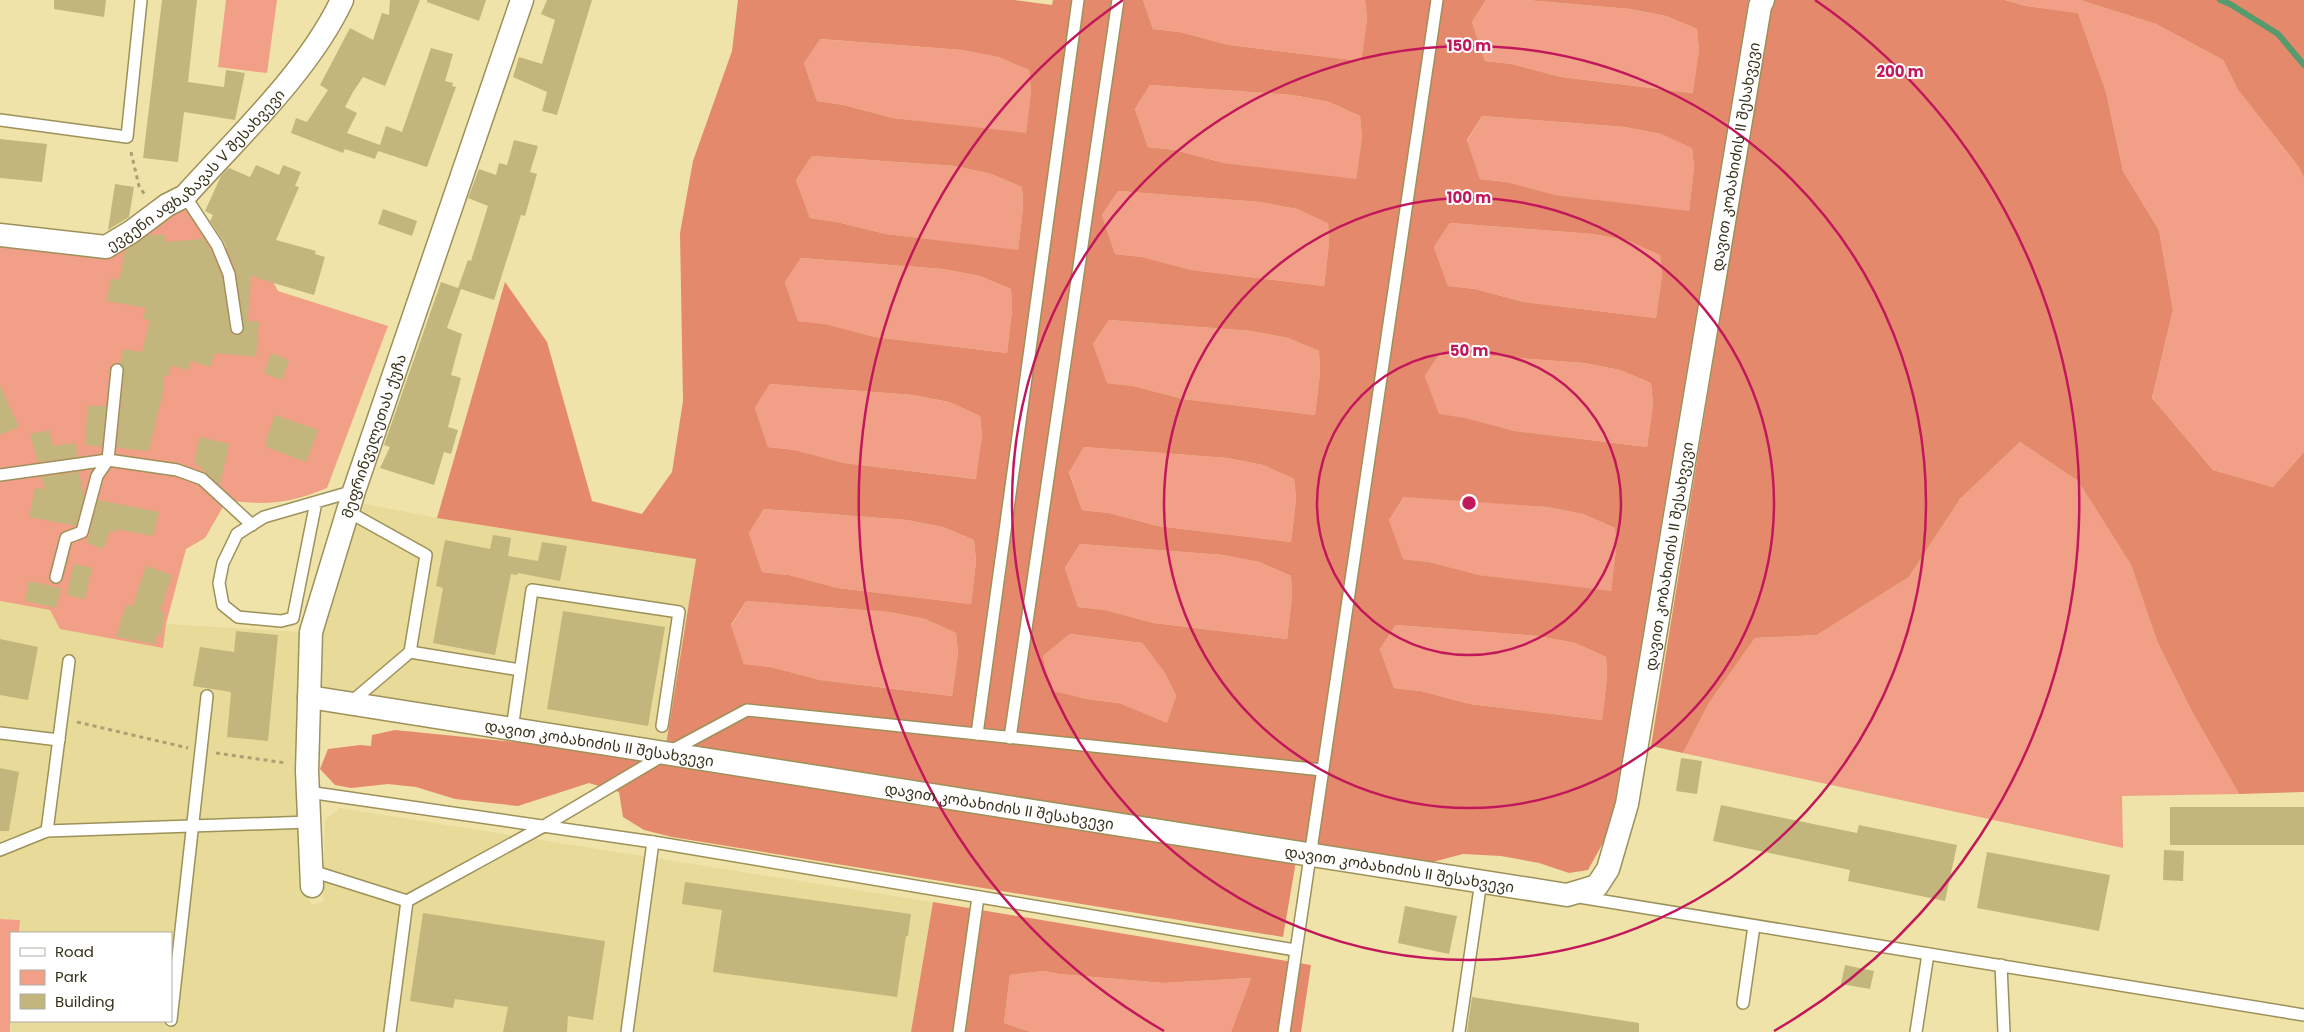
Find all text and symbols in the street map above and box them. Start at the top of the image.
text: 150 m [1447,35,1491,56]
street label: დავით კობახიძის II შესახვევი [1705,41,1764,273]
text: 200 m [1876,61,1924,82]
street label: ევგენი აფხაზავას V შესახვევი [102,84,289,255]
text: 100 m [1447,187,1491,208]
text: 50 m [1450,340,1488,361]
street label: მეფრინველეთას ქუჩა [336,351,411,521]
street label: დავით კობახიძის II შესახვევი [1639,440,1698,672]
centre of rings [1460,494,1478,512]
street label: დავით კობახიძის II შესახვევი [483,714,716,771]
street label: დავით კობახიძის II შესახვევი [883,777,1116,834]
street label: დავით კობახიძის II შესახვევი [1283,840,1516,897]
legend [10,932,172,1022]
text: Road [55,941,94,962]
text: Park [55,966,87,987]
text: Building [55,991,115,1012]

